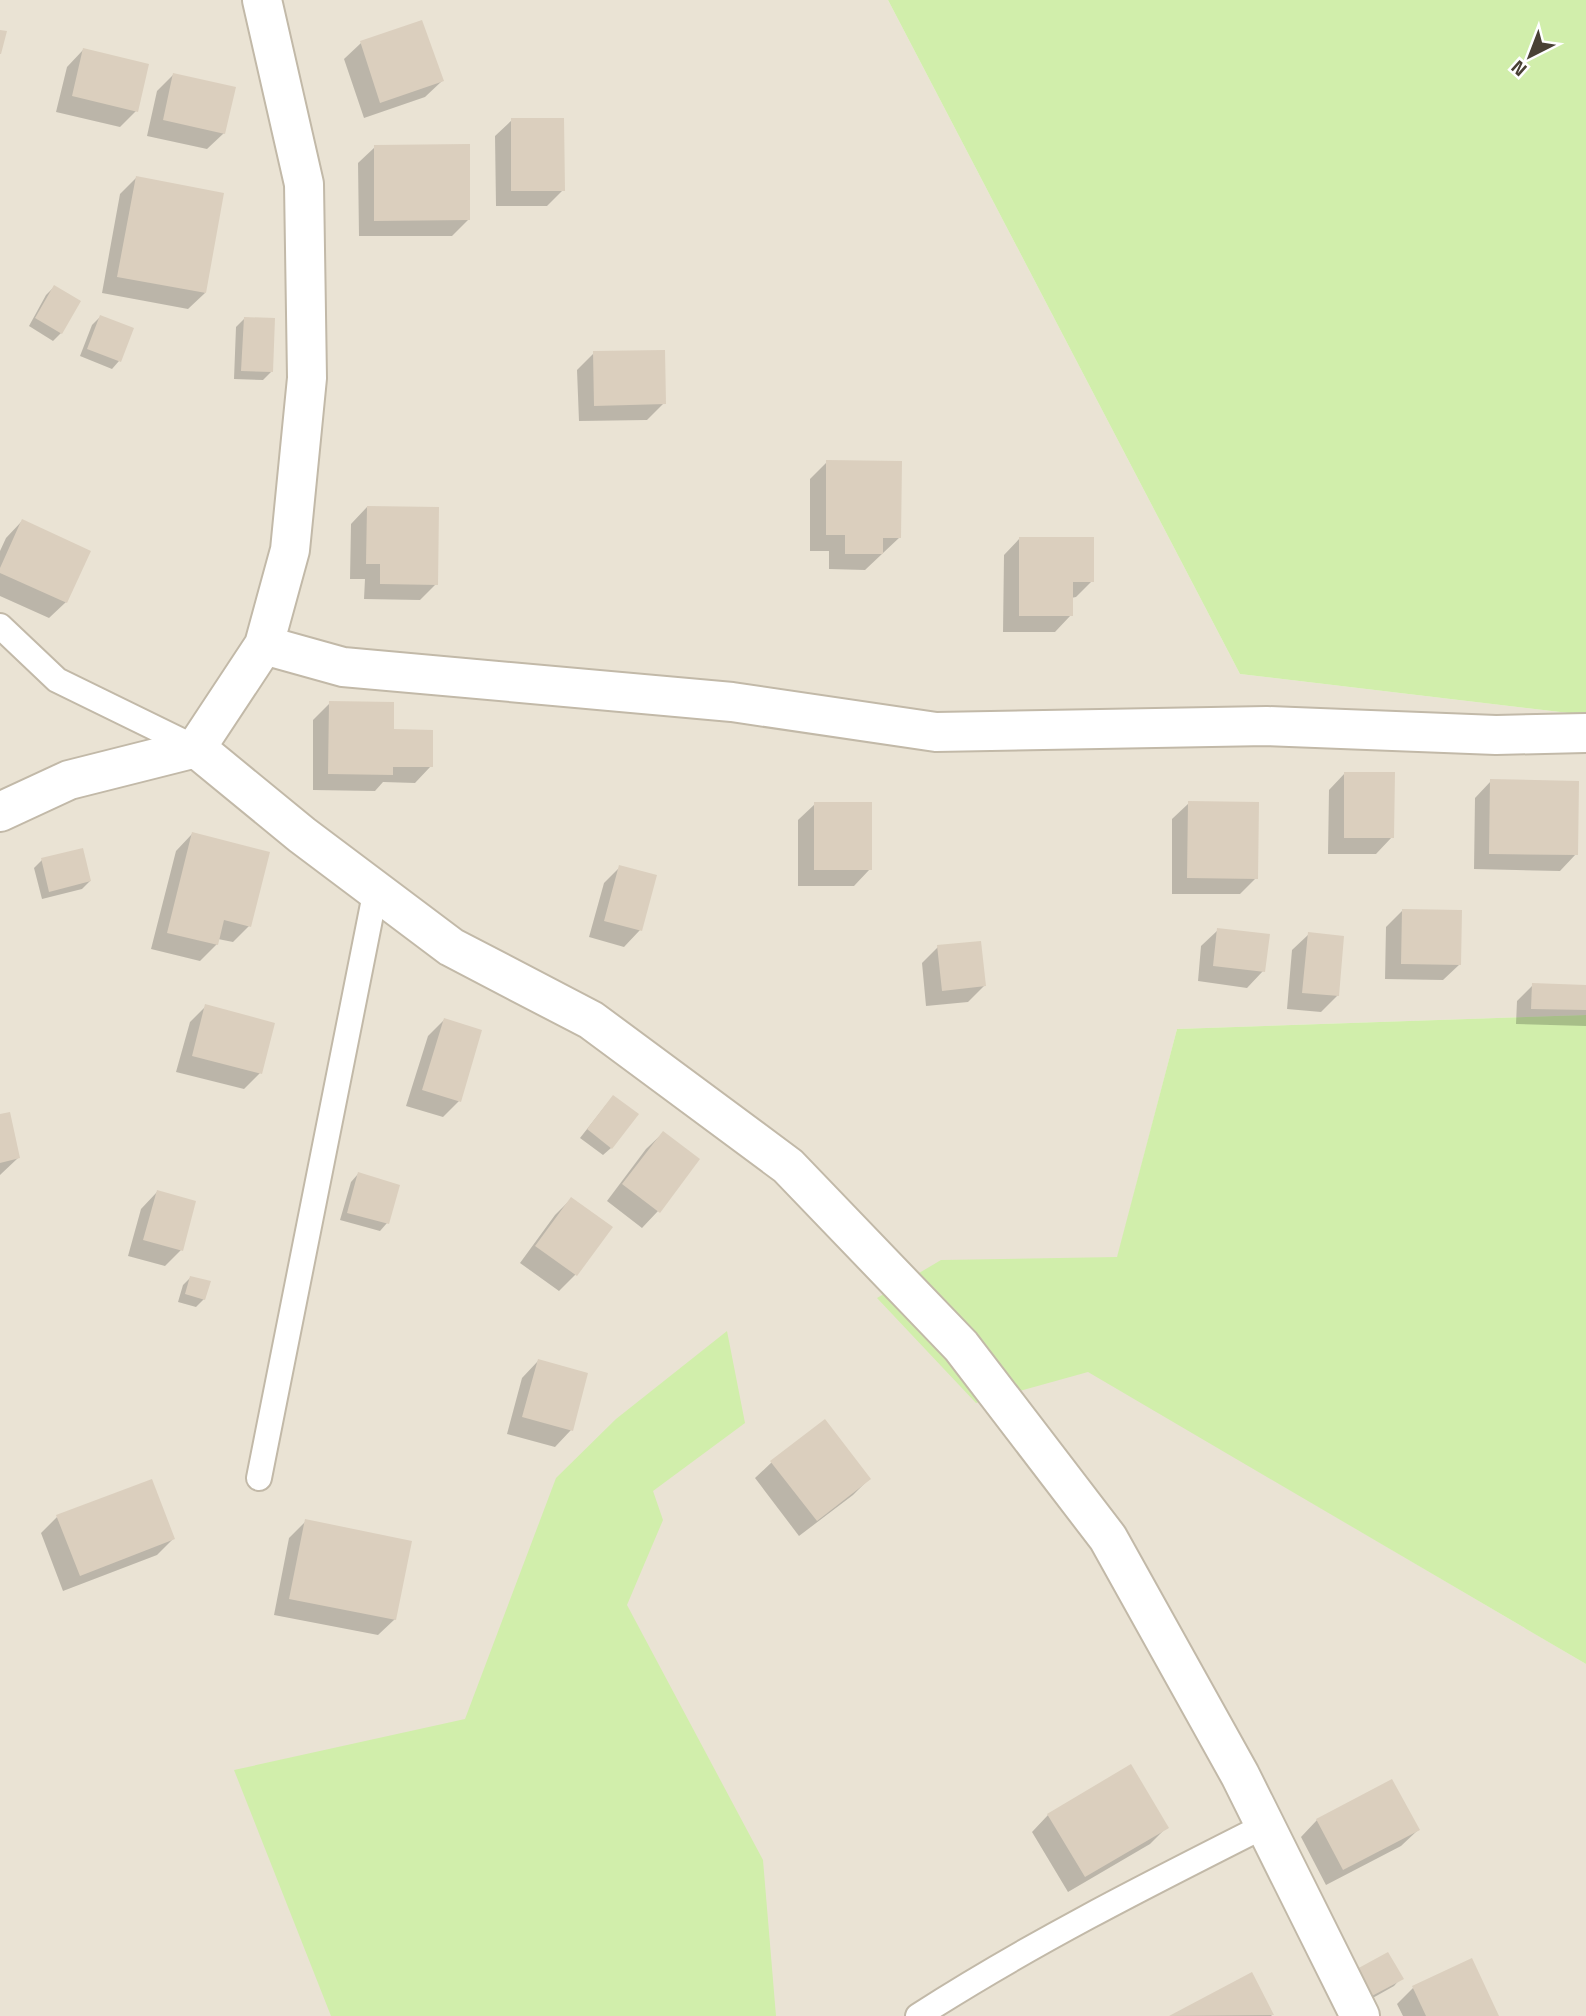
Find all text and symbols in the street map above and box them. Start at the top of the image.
north arrow [1495,21,1565,91]
text: N [1504,54,1533,84]

